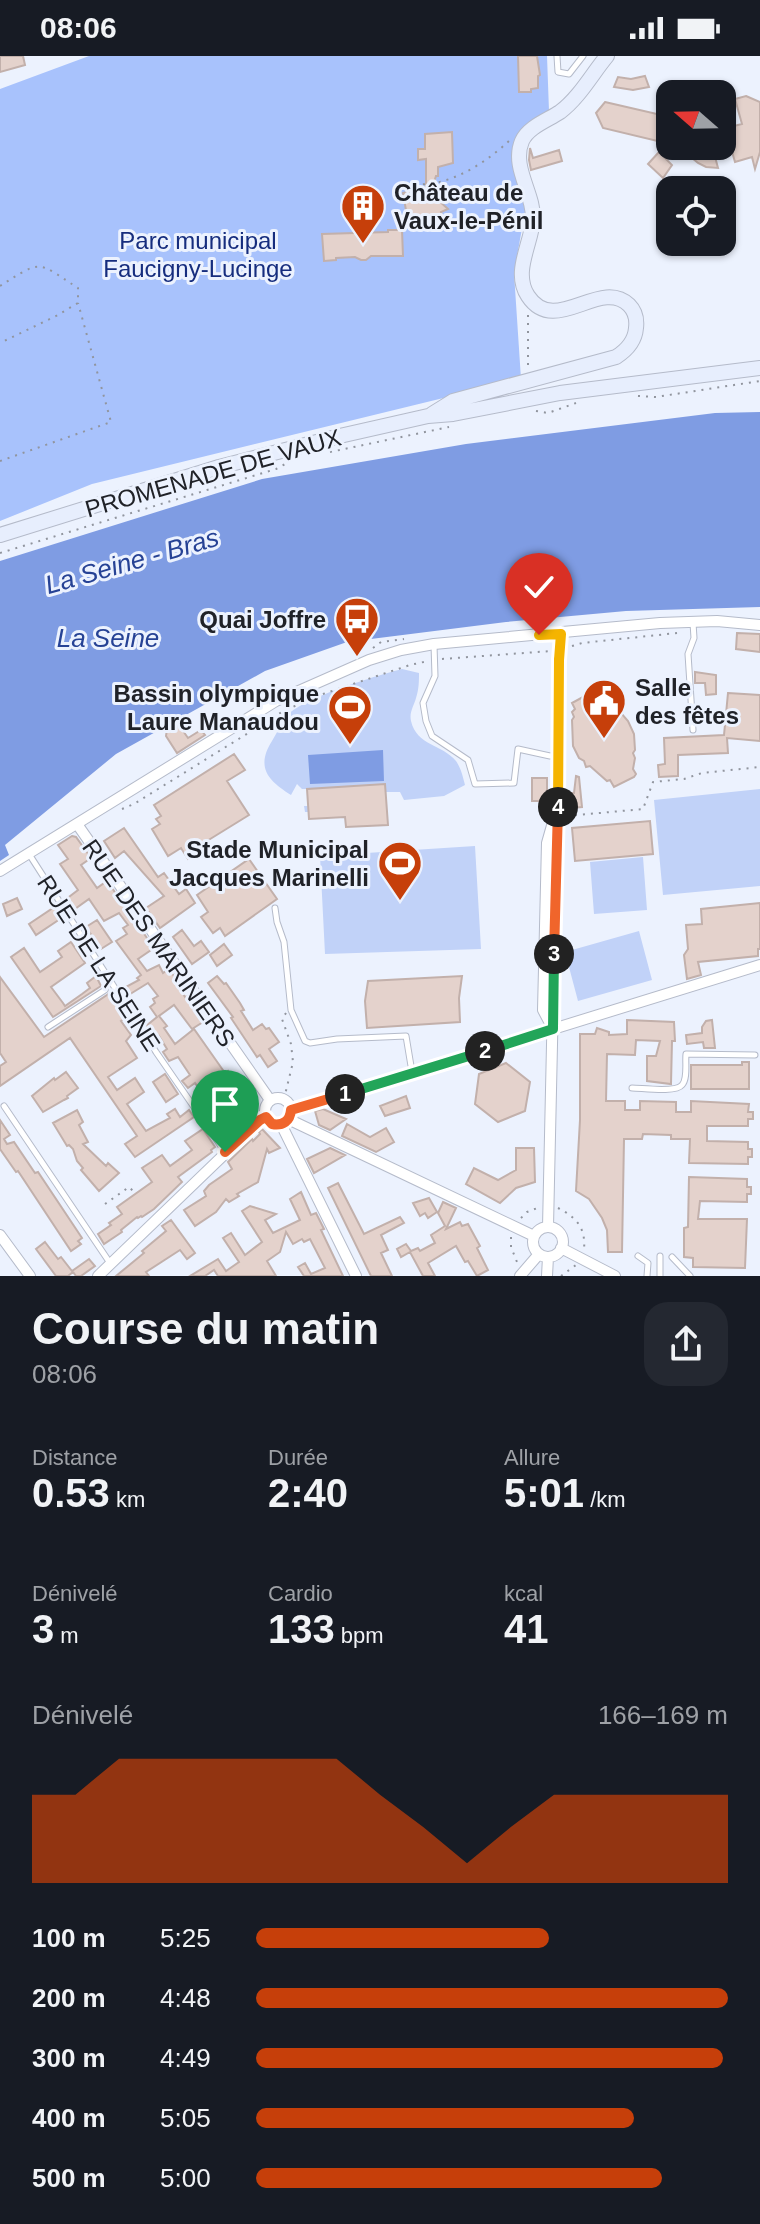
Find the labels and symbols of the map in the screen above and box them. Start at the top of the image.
north arrow [656,80,736,160]
place label: Château de Vaux-le-Pénil [394,179,543,234]
building icon: Château de Vaux-le-Pénil [339,182,387,245]
park label: Parc municipal Faucigny-Lucinge [103,227,293,282]
street label: PROMENADE DE VAUX [82,424,344,522]
water label: La Seine - Bras [42,522,222,600]
pin [505,553,573,635]
bus stop icon: Quai Joffre [333,595,381,658]
place label: Quai Joffre [199,606,326,633]
water label: La Seine [57,623,159,653]
place label: Salle des fêtes [635,674,739,729]
public building icon: Salle des fêtes [580,677,628,740]
place label: Bassin olympique Laure Manaudou [114,680,319,735]
sports icon: Bassin olympique Laure Manaudou [326,683,374,746]
pin: 4 [538,787,578,827]
street label: RUE DES MARINIERS [77,834,241,1052]
place label: Stade Municipal Jacques Marinelli [169,836,369,891]
sports icon: Stade Municipal Jacques Marinelli [376,839,424,902]
street label: RUE DE LA SEINE [32,870,166,1056]
pin: 3 [534,934,574,974]
pin: 2 [465,1031,505,1071]
pin [191,1070,259,1152]
pin: 1 [325,1074,365,1114]

